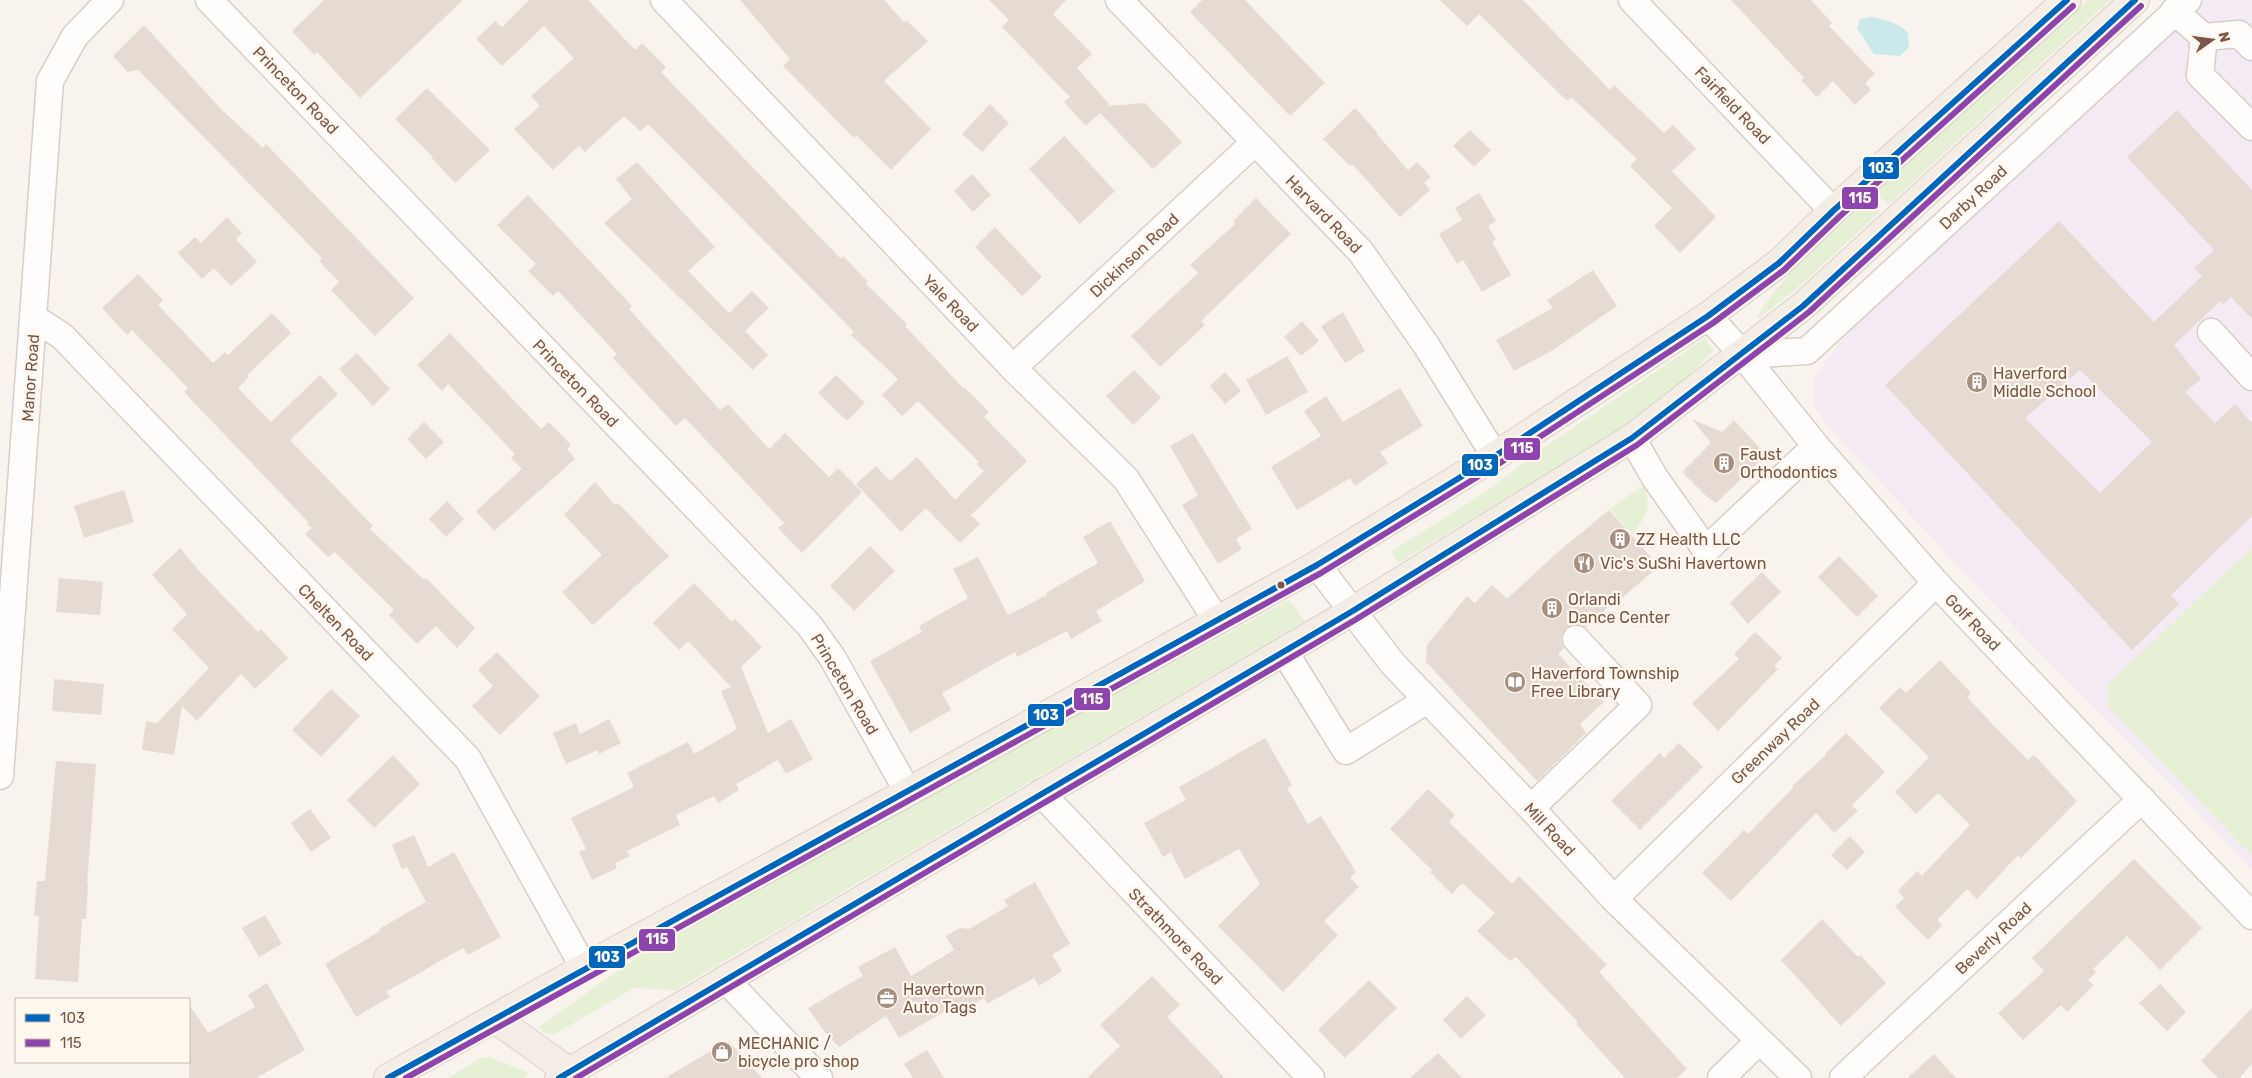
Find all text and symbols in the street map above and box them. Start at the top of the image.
north arrow [2187,15,2237,65]
text: N [2215,30,2234,44]
street label: Princeton Road [249,43,342,138]
street label: Fairfield Road [1691,63,1774,148]
line badge: 103 [1862,156,1900,180]
text: 103 [1868,160,1894,177]
street label: Darby Road [1936,161,2011,233]
street label: Harvard Road [1282,171,1366,257]
line badge: 115 [1841,186,1879,210]
text: 115 [1849,190,1871,207]
street label: Dickinson Road [1086,209,1183,301]
street label: Yale Road [919,271,983,336]
street label: Manor Road [18,333,43,423]
street label: Princeton Road [529,336,622,431]
place label: Haverford Middle School [1993,364,2096,401]
building icon: Haverford Middle School [1965,370,1989,394]
line badge: 115 [1503,437,1541,461]
text: 115 [1511,440,1533,457]
place label: Faust Orthodontics [1740,445,1838,482]
building icon: Faust Orthodontics [1712,451,1736,475]
line badge: 103 [1461,453,1499,477]
text: 103 [1467,457,1493,474]
building icon: ZZ Health LLC [1608,527,1632,551]
place label: ZZ Health LLC [1636,530,1741,549]
restaurant icon: Vic's SuShi Havertown [1572,551,1596,575]
place label: Vic's SuShi Havertown [1600,554,1767,573]
street label: Chelten Road [294,580,377,665]
unlabelled marker [1276,580,1286,590]
place label: Orlandi Dance Center [1568,590,1670,627]
street label: Golf Road [1941,590,2004,655]
building icon: Orlandi Dance Center [1540,596,1564,620]
street label: Princeton Road [807,630,882,738]
place label: Haverford Township Free Library [1531,664,1679,701]
library icon: Haverford Township Free Library [1503,670,1527,694]
line badge: 115 [1073,687,1111,711]
text: 115 [1081,691,1103,708]
street label: Greenway Road [1727,694,1824,788]
line badge: 103 [1027,703,1065,727]
text: 103 [1033,707,1059,724]
street label: Mill Road [1520,799,1579,860]
street label: Strathmore Road [1125,884,1227,989]
street label: Beverly Road [1951,898,2035,978]
line badge: 115 [638,928,676,952]
text: 115 [646,931,668,948]
line badge: 103 [588,945,626,969]
text: 103 [594,949,620,966]
place label: Havertown Auto Tags [903,980,984,1017]
office icon: Havertown Auto Tags [875,986,899,1010]
legend [15,998,190,1063]
text: 103 [60,1009,85,1027]
text: 115 [60,1034,82,1052]
place label: MECHANIC / bicycle pro shop [738,1034,859,1071]
shop icon: MECHANIC / bicycle pro shop [710,1040,734,1064]

